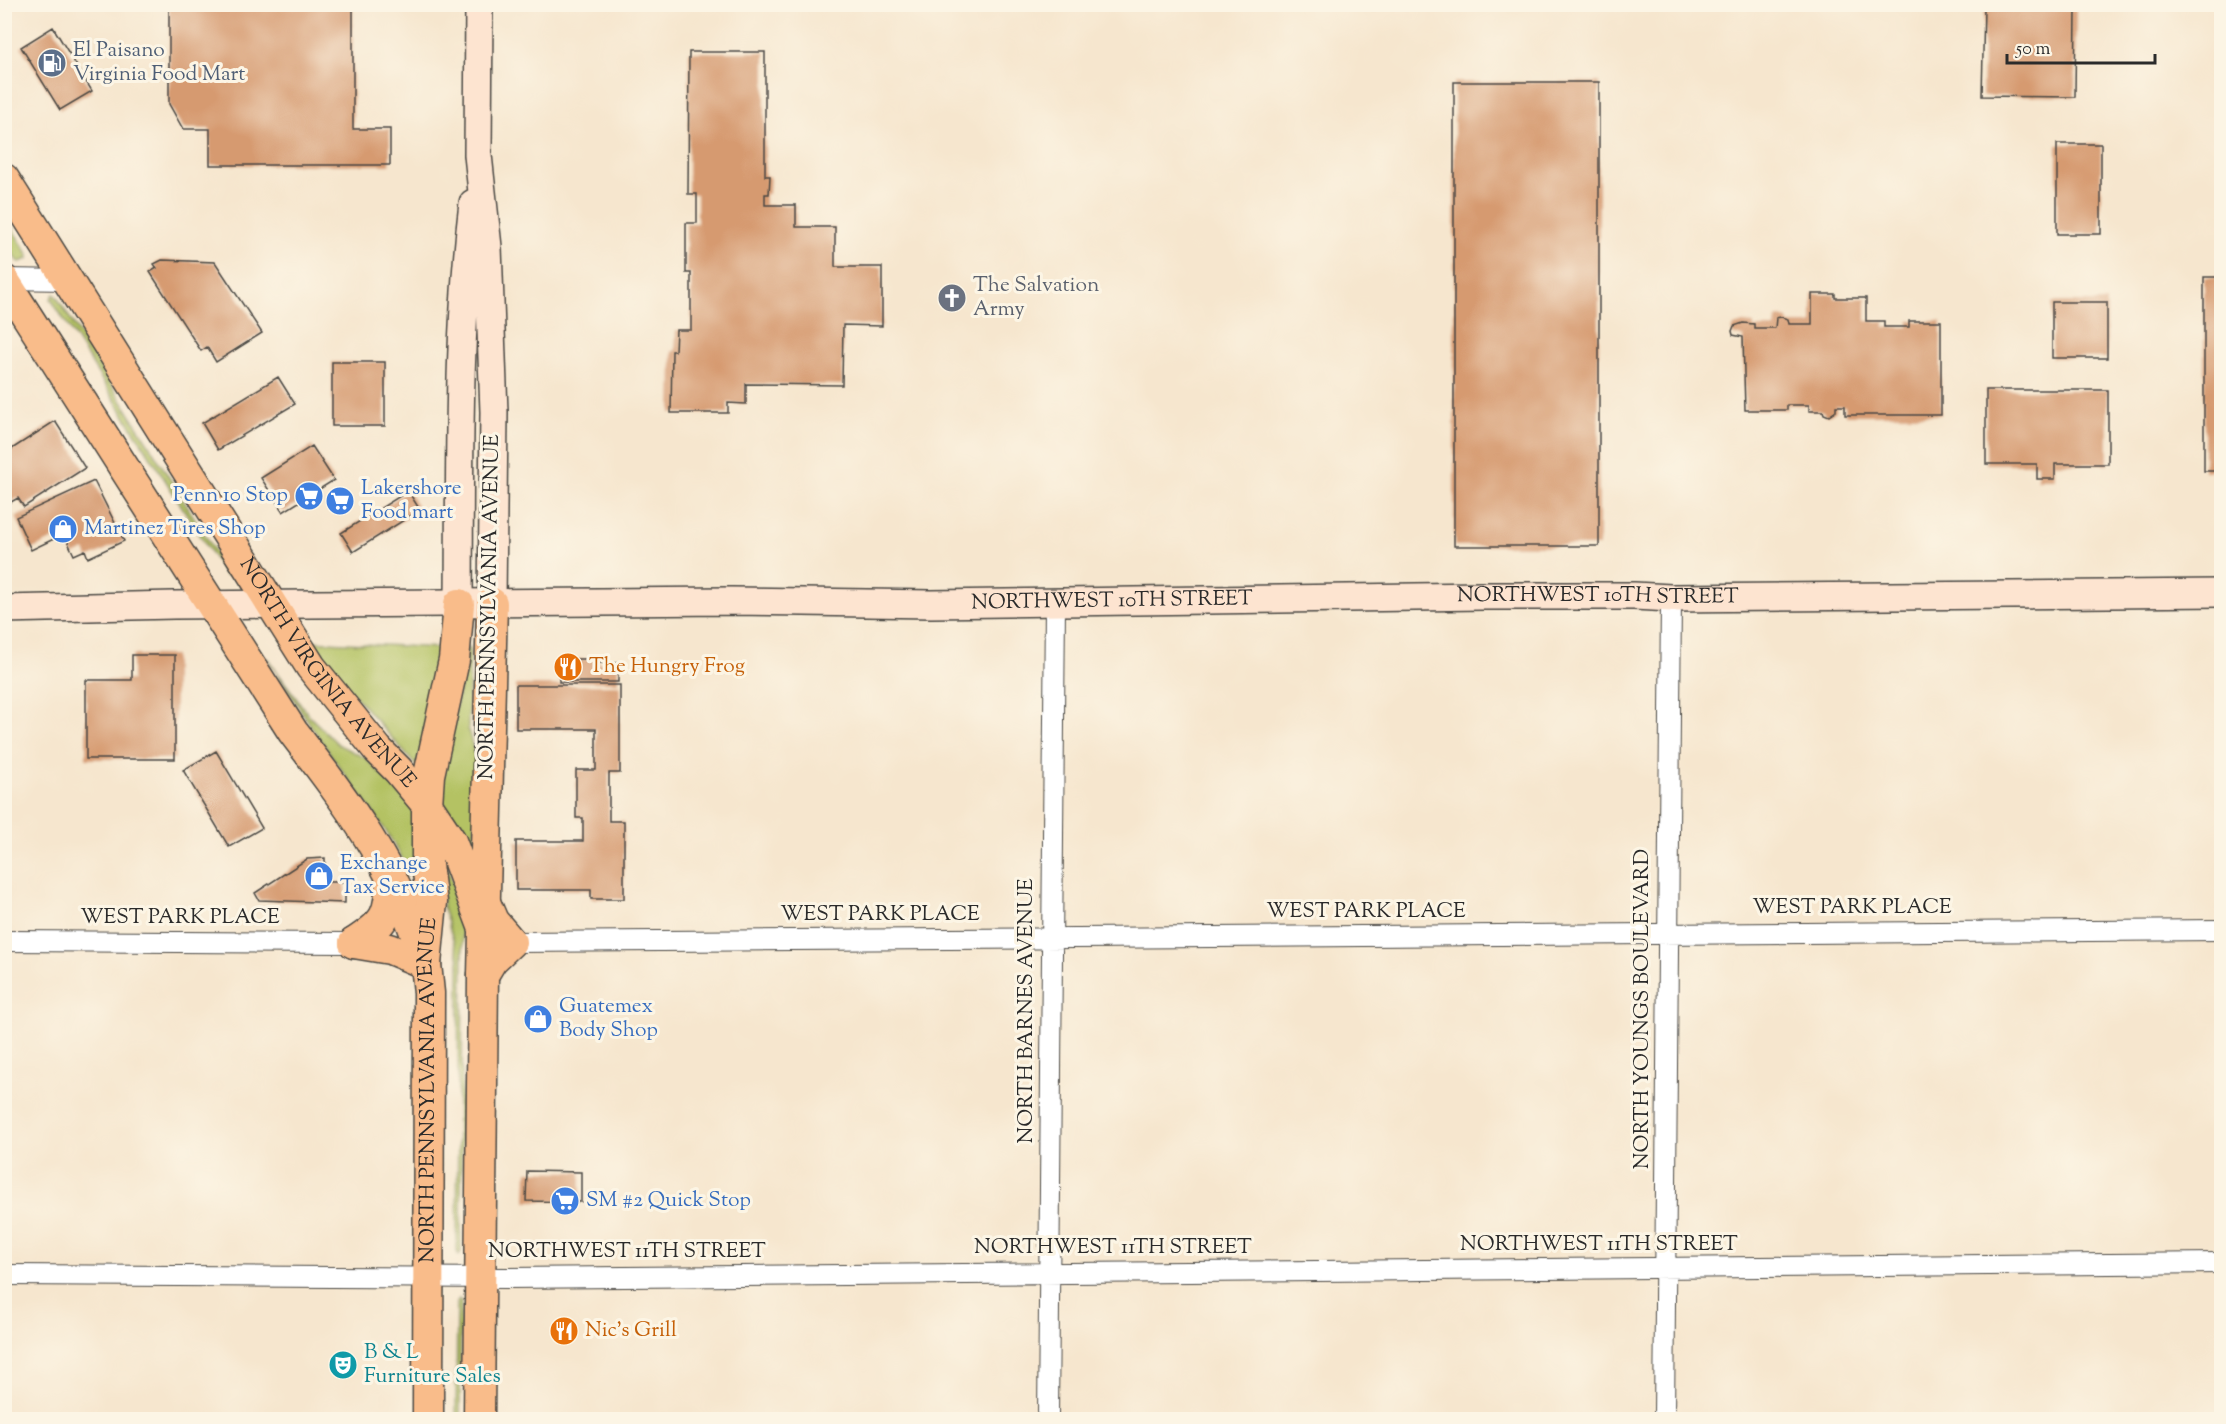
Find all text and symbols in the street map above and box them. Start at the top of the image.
scale bar [2007,27,2156,65]
place label: El Paisano Virginia Food Mart [73,36,246,90]
text: 50 m [2015,37,2051,63]
fuel station icon: El Paisano Virginia Food Mart [36,47,68,79]
place label: The Salvation Army [973,271,1099,325]
church icon: The Salvation Army [936,282,968,314]
street label: NORTH PENNSYLVANIA AVENUE [472,434,508,780]
place label: Lakershore Food mart [361,474,462,528]
supermarket icon: Penn 10 Stop [293,480,325,512]
place label: Penn 10 Stop [173,481,288,511]
supermarket icon: Lakershore Food mart [324,485,356,517]
shop icon: Martinez Tires Shop [47,513,79,545]
place label: Martinez Tires Shop [84,514,266,544]
street label: NORTH VIRGINIA AVENUE [231,552,423,795]
street label: NORTHWEST 10TH STREET [1457,581,1739,613]
street label: NORTHWEST 10TH STREET [971,584,1253,618]
restaurant icon: The Hungry Frog [552,651,584,683]
place label: The Hungry Frog [589,652,745,682]
place label: Exchange Tax Service [340,849,445,903]
street label: NORTH YOUNGS BOULEVARD [1628,849,1658,1169]
shop icon: Exchange Tax Service [303,860,335,892]
street label: NORTH BARNES AVENUE [1012,878,1042,1144]
street label: WEST PARK PLACE [1752,893,1952,923]
street label: WEST PARK PLACE [1266,897,1466,927]
street label: WEST PARK PLACE [780,900,980,930]
street label: WEST PARK PLACE [80,903,280,933]
street label: NORTH PENNSYLVANIA AVENUE [411,916,445,1263]
place label: Guatemex Body Shop [559,992,658,1046]
shop icon: Guatemex Body Shop [522,1003,554,1035]
supermarket icon: SM #2 Quick Stop [549,1185,581,1217]
place label: SM #2 Quick Stop [586,1186,751,1216]
street label: NORTHWEST 11TH STREET [1460,1230,1738,1260]
street label: NORTHWEST 11TH STREET [974,1233,1252,1263]
street label: NORTHWEST 11TH STREET [488,1237,766,1267]
restaurant icon: Nic's Grill [548,1315,580,1347]
place label: Nic's Grill [585,1316,677,1346]
place label: B & L Furniture Sales [364,1338,501,1392]
theatre icon: B & L Furniture Sales [327,1349,359,1381]

